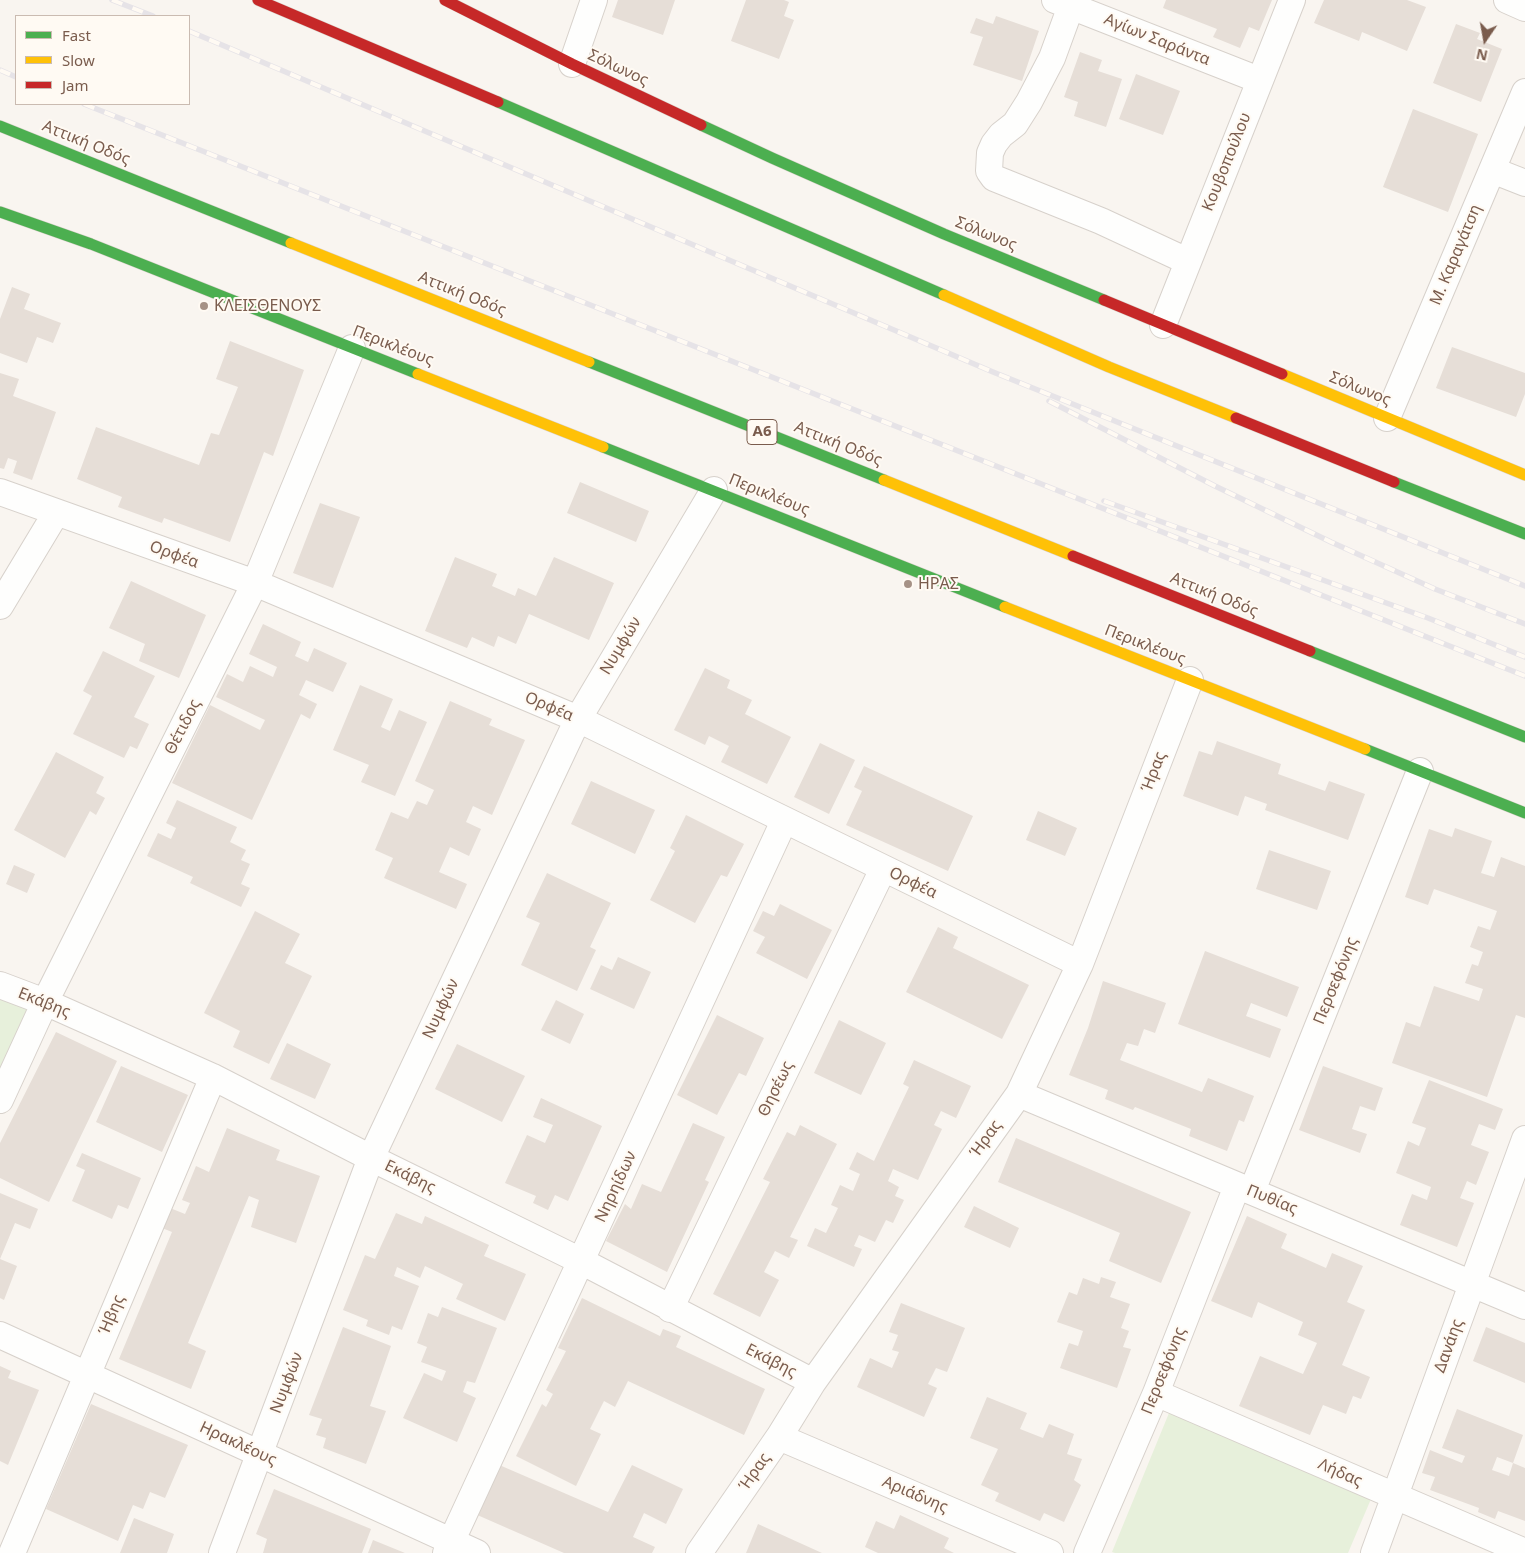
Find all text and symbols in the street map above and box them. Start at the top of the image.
street label: Αγίων Σαράντα [1101,10,1213,70]
legend [15,15,190,105]
north arrow [1460,15,1510,65]
text: Fast [62,25,91,45]
text: N [1474,45,1489,66]
street label: Σόλωνος [585,46,651,90]
text: Slow [62,50,95,70]
text: Jam [62,75,89,95]
street label: Κουβοπούλου [1198,110,1256,214]
street label: Αττική Οδός [39,117,133,169]
street label: Μ. Καραγάτση [1426,202,1486,308]
street label: Σόλωνος [952,213,1020,255]
street label: Αττική Οδός [415,268,509,320]
place label: ΚΛΕΙΣΘΕΝΟΥΣ [214,296,321,316]
marker: ΚΛΕΙΣΘΕΝΟΥΣ [198,300,210,312]
street label: Περικλέους [350,322,436,370]
street label: Σόλωνος [1326,368,1394,410]
street label: Αττική Οδός [791,418,885,470]
road number: Α6 [747,420,777,444]
street label: Περικλέους [726,470,812,520]
street label: Ορφέα [147,537,201,573]
street label: Αττική Οδός [1167,569,1261,621]
place label: ΗΡΑΣ [918,574,959,594]
marker: ΗΡΑΣ [902,578,914,590]
street label: Νυμφών [596,614,646,678]
street label: Περικλέους [1102,621,1188,669]
street label: Ορφέα [522,688,576,726]
street label: Θέτιδος [161,696,205,758]
street label: Ήρας [1138,749,1170,795]
street label: Ορφέα [886,863,940,903]
street label: Περσεφόνης [1310,935,1362,1027]
street label: Νυμφών [419,976,463,1042]
street label: Εκάβης [15,984,73,1022]
street label: Θησέως [754,1058,798,1120]
street label: Ήρας [966,1116,1006,1162]
street label: Νηρηίδων [591,1148,641,1226]
street label: Εκάβης [381,1156,439,1198]
street label: Πυθίας [1244,1181,1300,1219]
street label: Ήβης [95,1292,129,1338]
street label: Δανάης [1430,1317,1468,1375]
street label: Περσεφόνης [1138,1325,1190,1417]
street label: Εκάβης [742,1340,800,1382]
street label: Νυμφών [267,1350,307,1416]
street label: Ηρακλέους [196,1418,280,1470]
street label: Ήρας [735,1449,775,1495]
street label: Λήδας [1315,1455,1365,1491]
street label: Αριάδνης [879,1473,951,1517]

